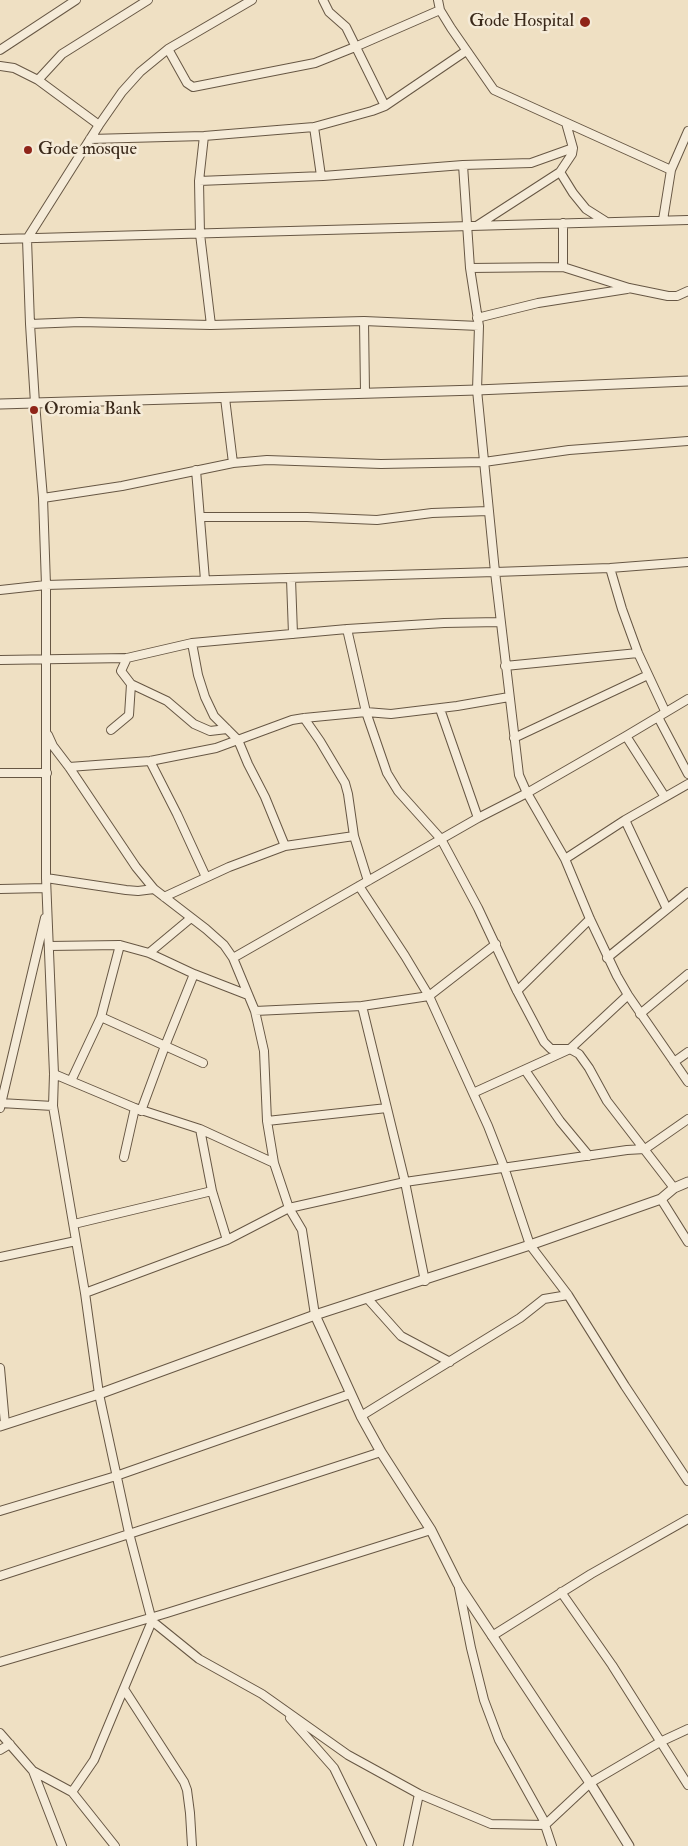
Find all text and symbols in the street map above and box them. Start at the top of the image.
place label: Gode Hospital [469,11,574,33]
marker: Gode Hospital [578,15,592,29]
place label: Gode mosque [38,139,137,161]
marker: Gode mosque [22,144,34,156]
place label: Oromia Bank [44,399,141,421]
marker: Oromia Bank [28,404,40,416]

